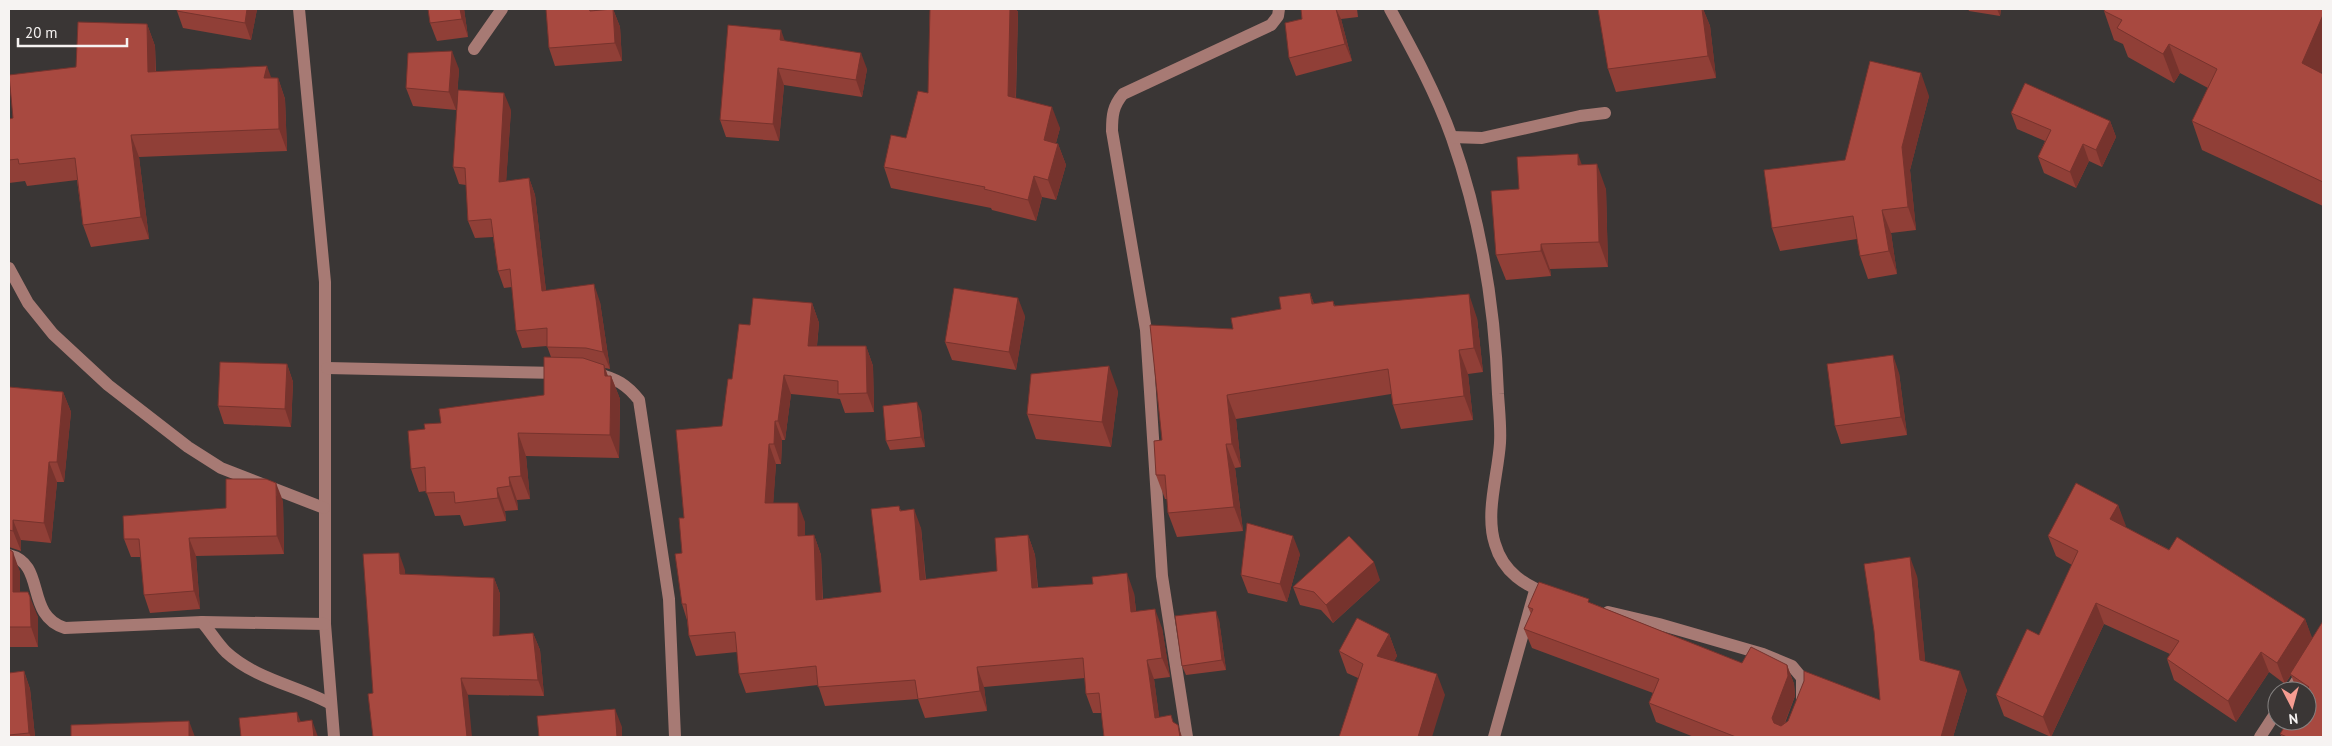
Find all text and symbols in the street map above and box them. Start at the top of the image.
scale bar [18,15,126,47]
text: 20 m [25,23,58,42]
north arrow [2267,681,2317,731]
text: N [2288,709,2299,728]

